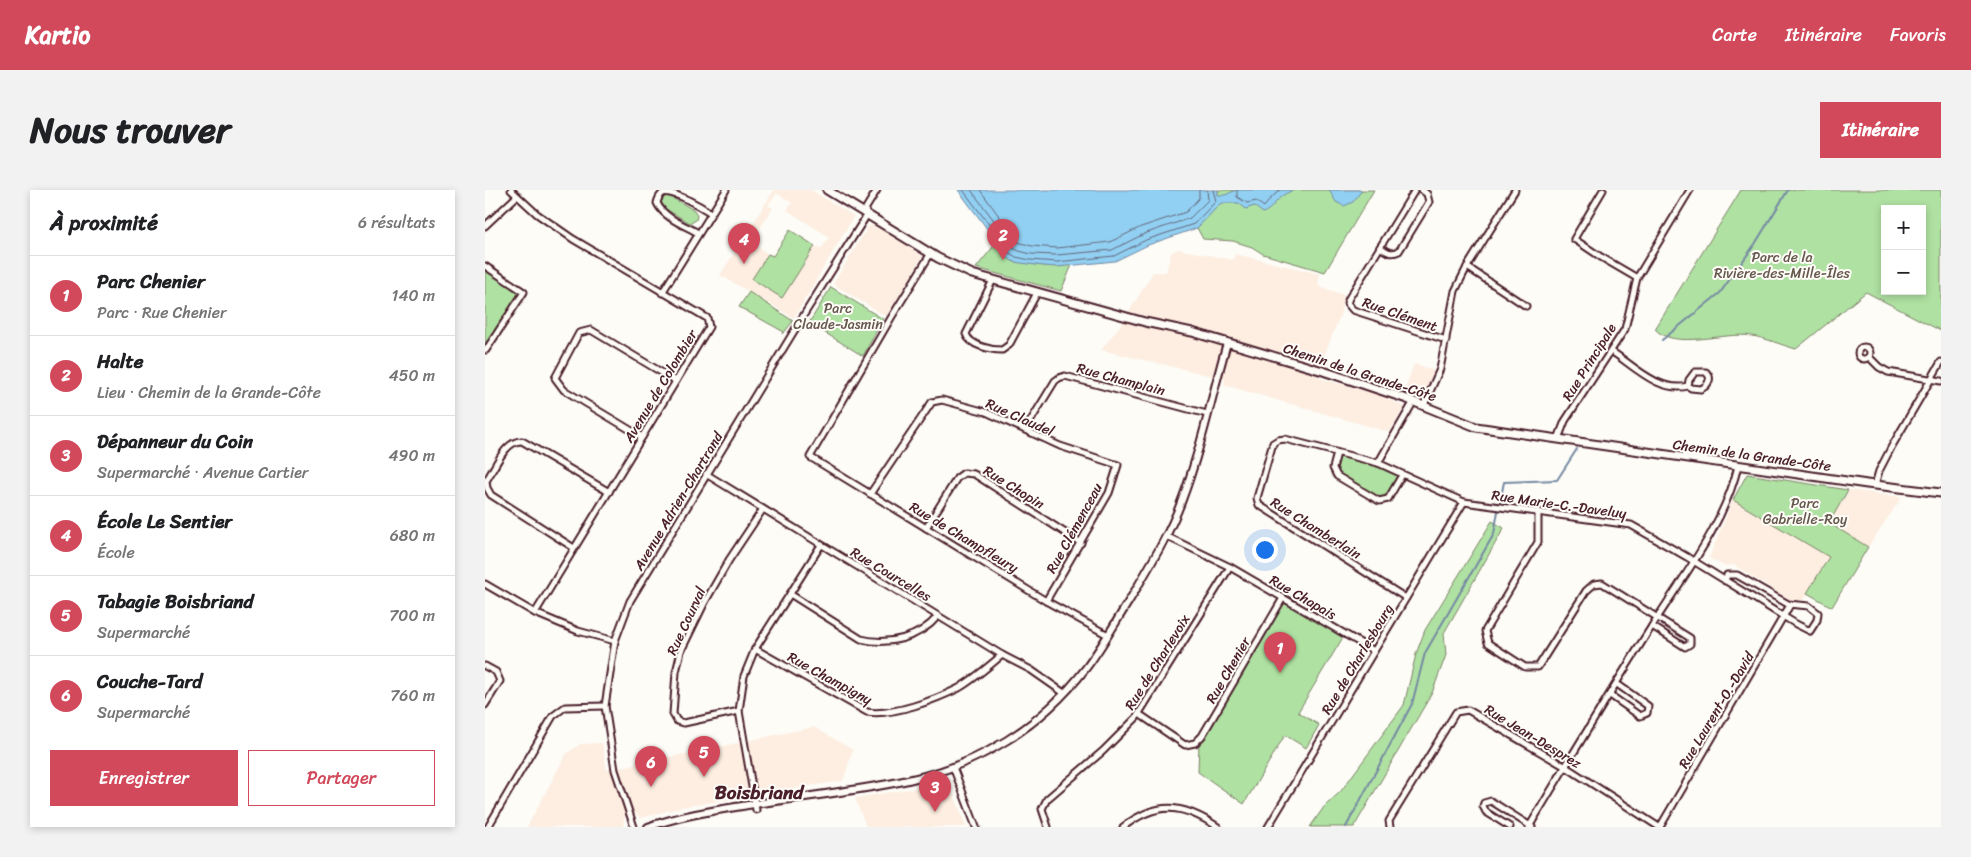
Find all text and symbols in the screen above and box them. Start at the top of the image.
text: Kartio [25,14,90,56]
text: Carte [1712,19,1757,51]
text: Itinéraire [1785,19,1862,51]
text: Favoris [1890,19,1946,51]
text: Nous trouver [30,99,230,161]
button: Itinéraire [1820,102,1941,158]
text: À proximité [50,204,158,242]
map controls [1881,205,1926,295]
button: + [1881,205,1926,250]
text: 6 résultats [358,208,435,237]
pin: 2 [987,219,1019,260]
pin: 4 [728,223,760,264]
park label: Parc de la Rivière-des-Mille-Îles [1714,245,1851,286]
button: − [1881,250,1926,295]
text: Parc Chenier [97,265,205,298]
text: 1 [63,281,69,310]
text: 140 m [392,281,435,310]
street label: Rue Clément [1359,290,1441,339]
park label: Parc Claude-Jasmin [793,296,883,337]
text: Parc · Rue Chenier [97,298,226,327]
street label: Rue Principale [1555,318,1624,406]
street label: Avenue de Colombier [616,324,705,449]
street label: Chemin de la Grande-Côte [1280,336,1440,409]
text: Halte [97,345,143,378]
street label: Rue Champlain [1074,356,1168,403]
text: 2 [61,361,71,390]
text: 450 m [389,361,435,390]
text: Lieu · Chemin de la Grande-Côte [97,378,321,407]
street label: Rue Claudel [982,391,1059,444]
text: Dépanneur du Coin [97,425,253,458]
street label: Avenue Adrien-Chartrand [626,426,731,576]
street label: Chemin de la Grande-Côte [1671,432,1833,479]
text: 3 [62,441,70,470]
text: 490 m [389,441,435,470]
text: Supermarché · Avenue Cartier [97,458,308,487]
street label: Rue Chopin [978,459,1050,516]
street label: Rue Clémenceau [1039,478,1110,578]
street label: Rue Marie-C.-Daveluy [1490,483,1629,526]
street label: Rue Chamberlain [1265,490,1367,567]
park label: Parc Gabrielle-Roy [1763,491,1848,532]
street label: Rue de Champfleury [904,495,1024,580]
text: École Le Sentier [97,505,232,538]
text: 4 [61,521,71,550]
text: 680 m [390,521,435,550]
your location [1252,537,1278,563]
text: École [97,538,135,567]
street label: Rue Courcelles [845,540,937,609]
street label: Rue Chapais [1264,568,1341,627]
street label: Rue Courval [660,582,714,660]
text: Tabagie Boisbriand [97,585,254,618]
street label: Rue de Charlesbourg [1314,599,1401,720]
text: 5 [61,601,71,630]
text: 700 m [389,601,435,630]
street label: Rue de Charlevoix [1118,609,1197,715]
text: Supermarché [97,618,190,647]
street label: Rue Chenier [1199,631,1258,709]
pin: 1 [1264,632,1296,673]
street label: Rue Champigny [783,645,878,712]
street label: Rue Laurent-O.-David [1672,646,1762,774]
text: Couche-Tard [97,665,202,698]
text: 6 [61,681,71,710]
text: 760 m [390,681,435,710]
street label: Rue Jean-Desprez [1479,697,1587,776]
text: Supermarché [97,698,190,727]
pin: 5 [688,736,720,777]
pin: 6 [635,746,667,787]
button: Enregistrer [50,750,238,806]
button: Partager [248,750,435,806]
pin: 3 [919,771,951,812]
district label: Boisbriand [715,776,805,809]

